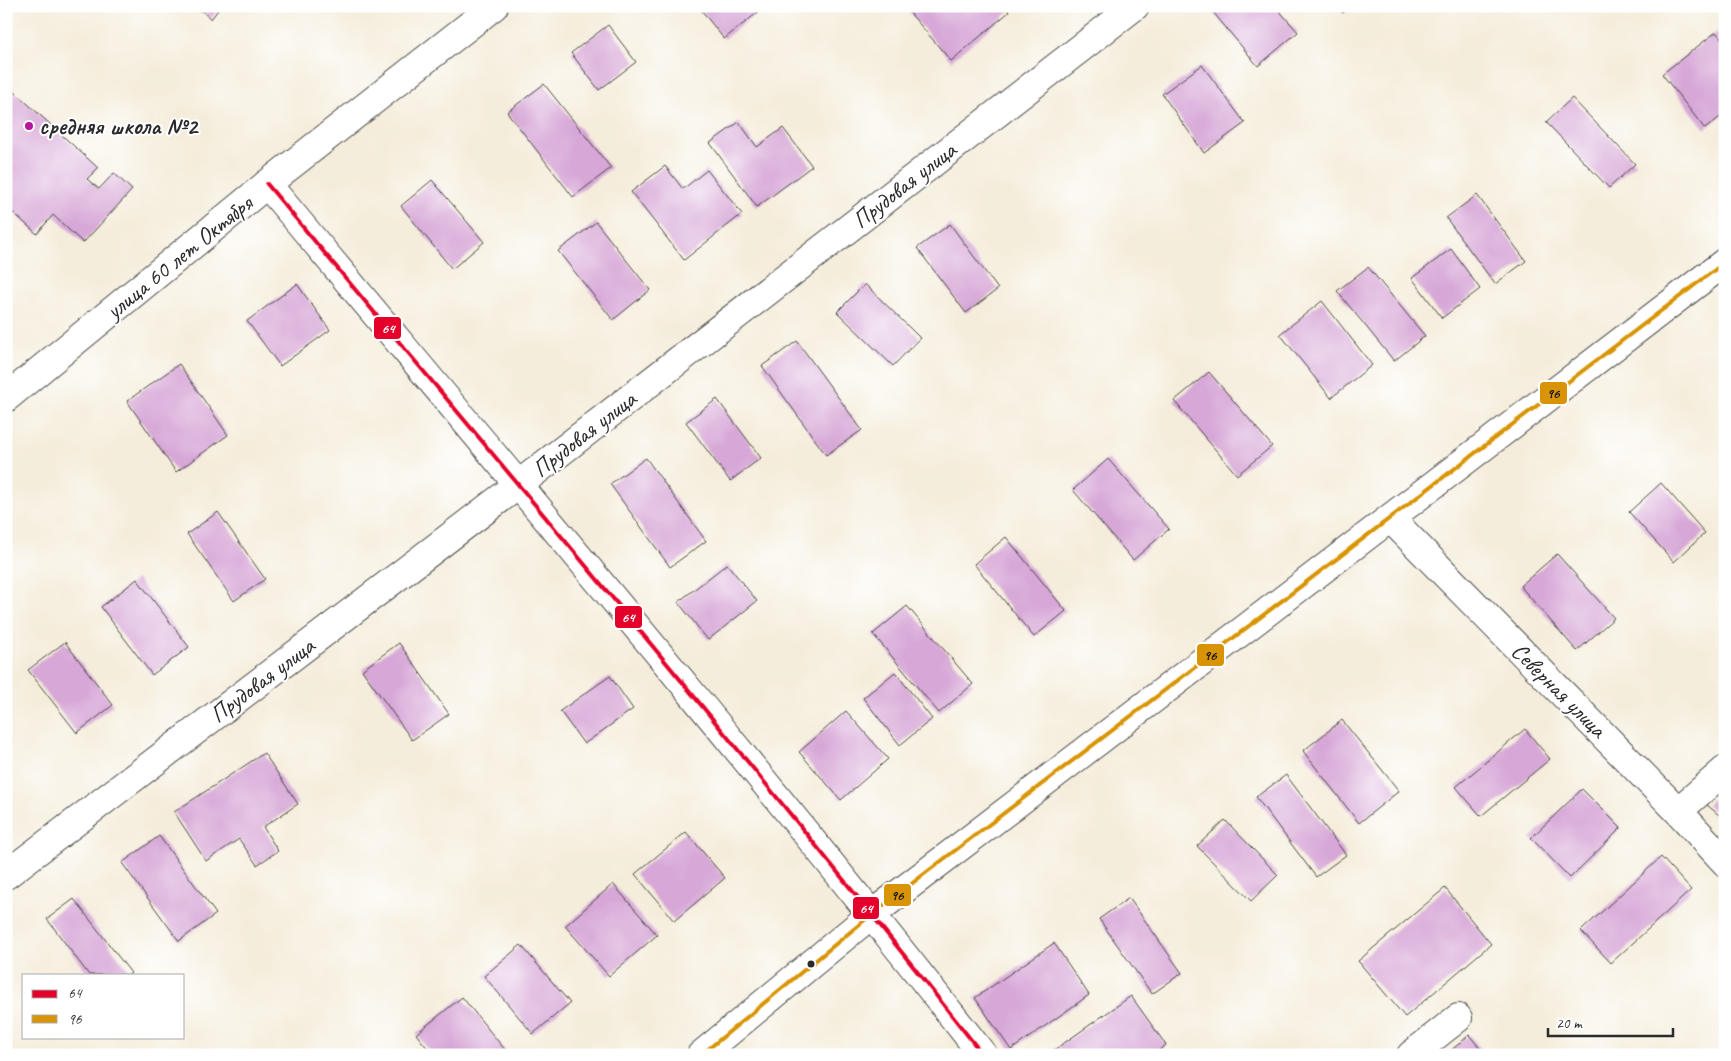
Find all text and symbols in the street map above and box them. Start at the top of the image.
place label: средняя школа №2 [39,111,199,141]
marker: средняя школа №2 [23,120,35,132]
street label: Прудовая улица [846,134,963,235]
street label: улица 60 лет Октября [98,188,260,327]
line badge: 64 [373,316,402,340]
text: 64 [382,320,396,337]
line badge: 96 [1539,381,1568,405]
street label: Прудовая улица [526,383,643,484]
text: 96 [1547,385,1561,402]
line badge: 64 [614,605,643,629]
text: 64 [622,609,636,626]
street label: Прудовая улица [204,630,322,729]
street label: Северная улица [1505,636,1614,745]
line badge: 96 [1196,643,1225,667]
text: 96 [1204,647,1218,664]
line badge: 96 [883,883,912,907]
text: 96 [891,887,905,904]
line badge: 64 [852,896,880,920]
text: 64 [860,900,874,917]
unlabelled marker [806,959,816,969]
legend [22,974,185,1038]
text: 64 [68,984,83,1003]
scale bar [1548,1006,1674,1038]
text: 96 [68,1010,83,1029]
text: 20 m [1556,1014,1583,1033]

